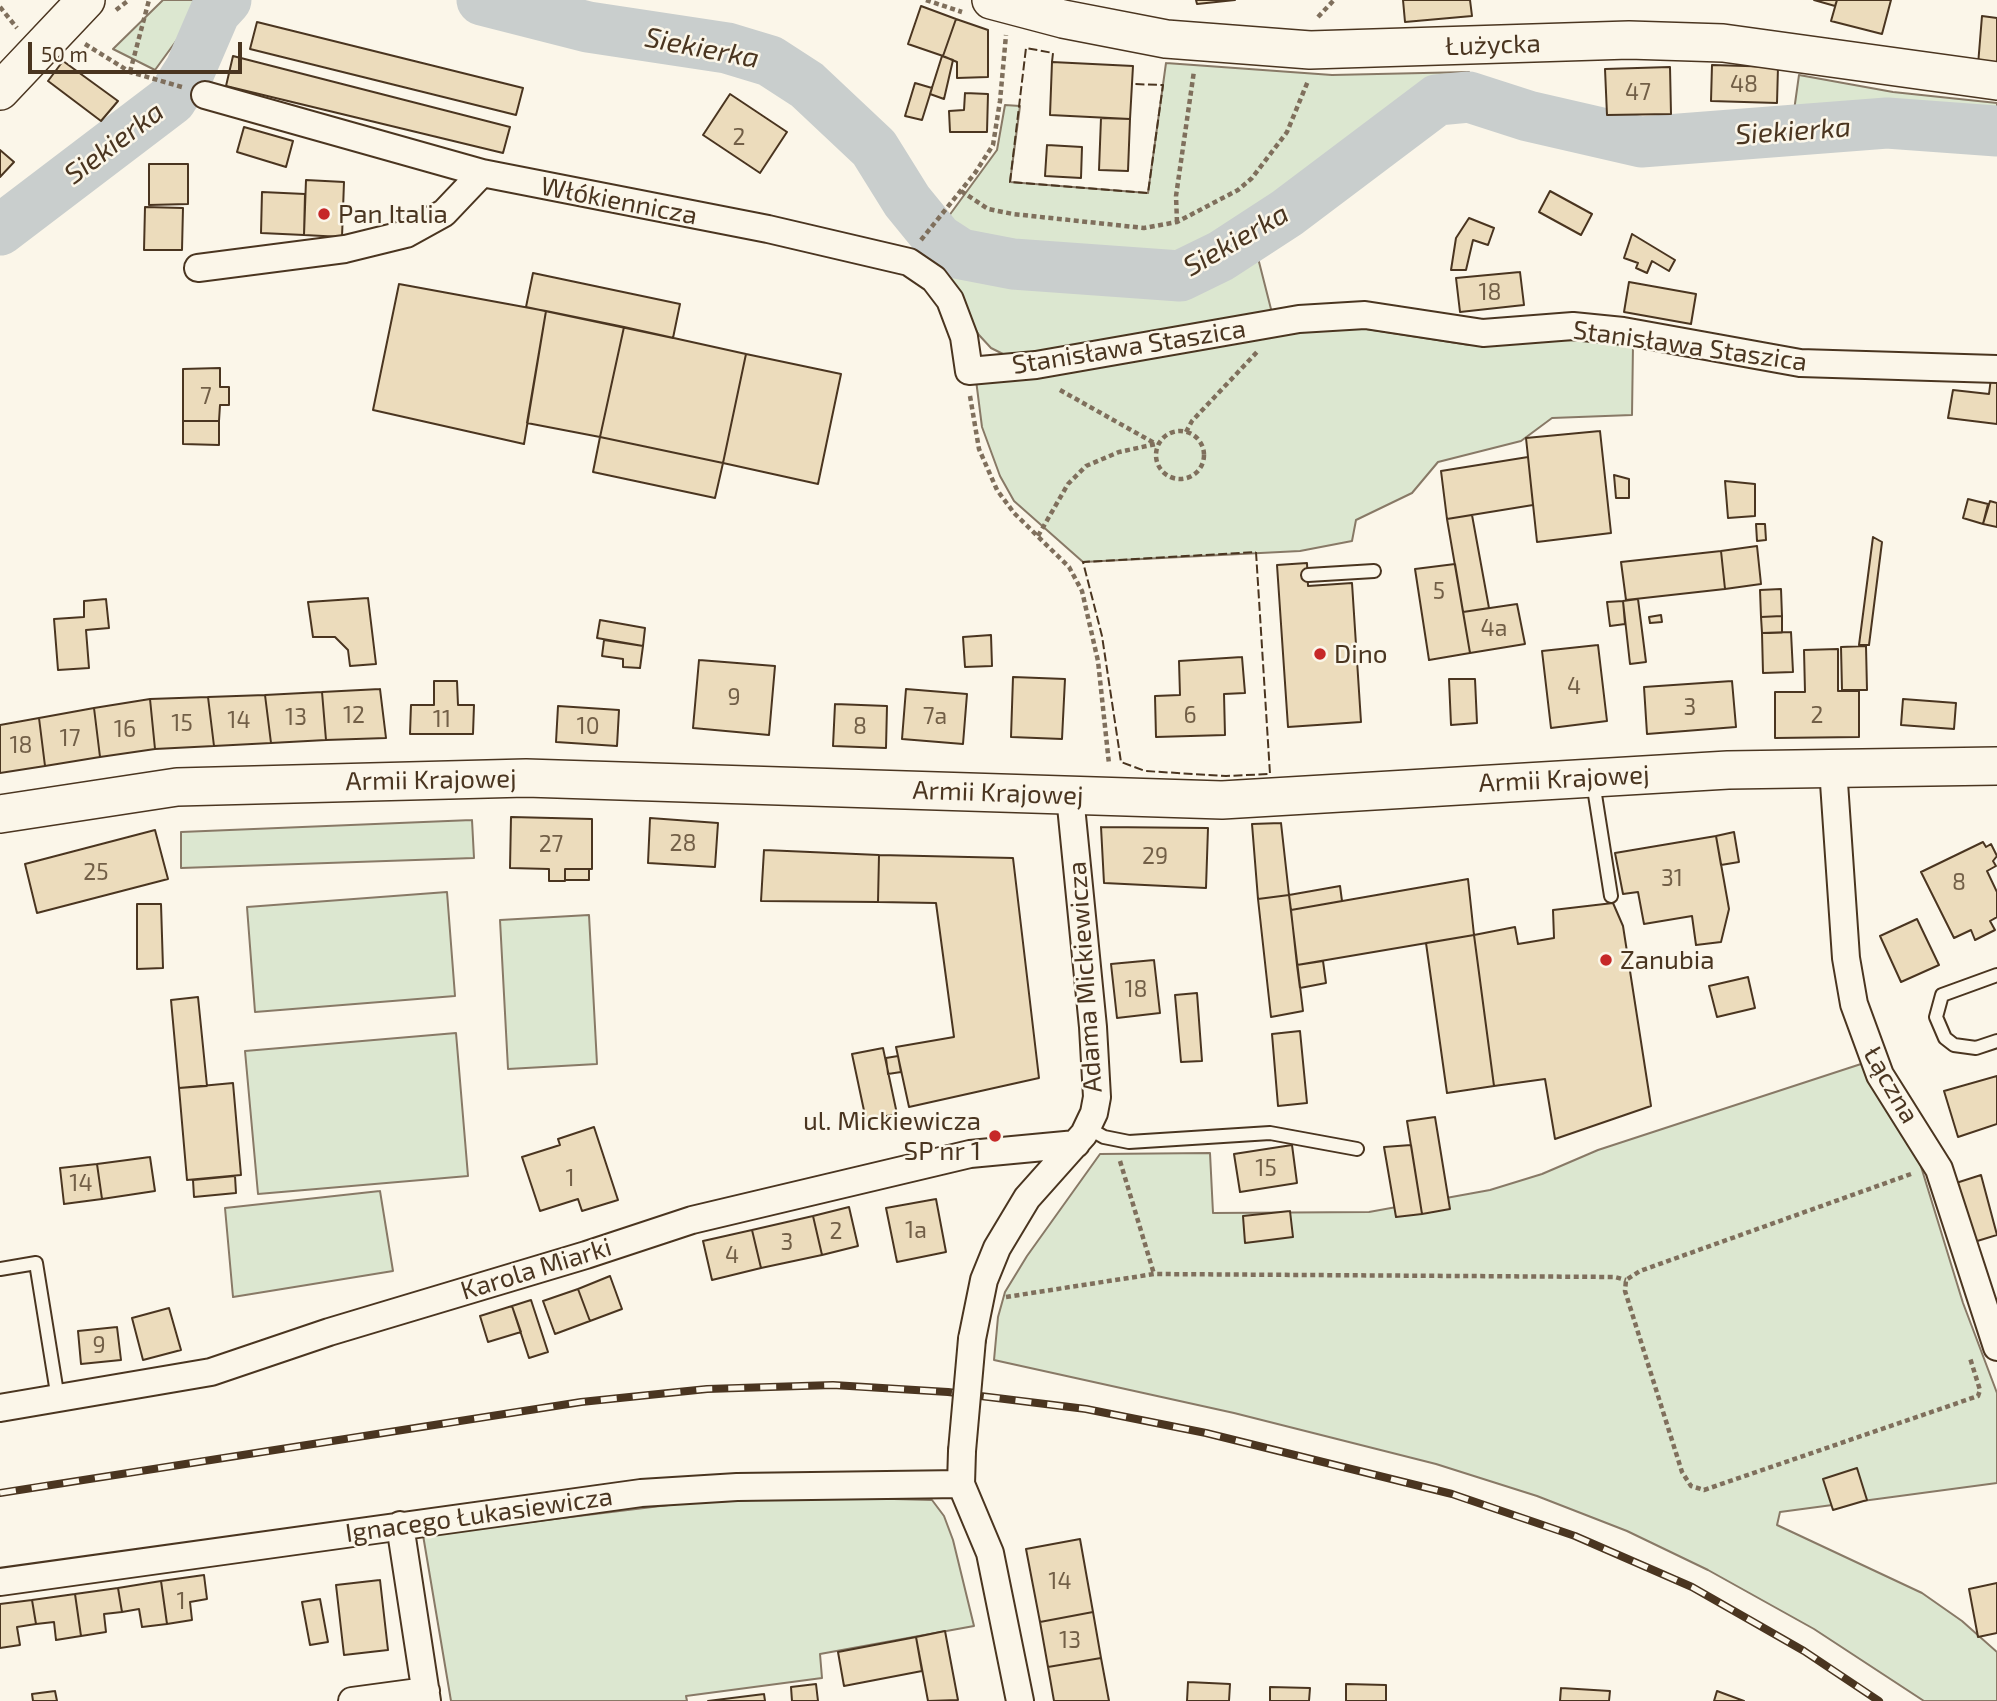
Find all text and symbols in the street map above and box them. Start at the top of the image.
water label: Siekierka [642,20,762,76]
scale bar [32,28,245,72]
street label: Łużycka [1445,28,1541,62]
text: 50 m [41,41,88,66]
house number: 48 [1730,70,1758,98]
house number: 47 [1625,78,1651,106]
water label: Siekierka [58,95,170,191]
water label: Siekierka [1734,110,1852,152]
house number: 2 [733,123,745,151]
street label: Włókiennicza [538,171,700,231]
water label: Siekierka [1177,197,1295,283]
place label: Pan Italia [338,198,448,230]
marker: Pan Italia [316,206,332,222]
house number: 18 [1478,278,1502,306]
street label: Stanisława Staszica [1010,313,1248,381]
street label: Stanisława Staszica [1571,314,1809,378]
house number: 7 [200,382,212,410]
house number: 5 [1433,577,1445,605]
house number: 4a [1481,614,1507,642]
place label: Dino [1334,638,1388,670]
marker: Dino [1312,646,1328,662]
house number: 4 [1567,672,1581,700]
house number: 9 [727,683,741,711]
house number: 3 [1684,693,1696,721]
house number: 12 [343,701,365,729]
house number: 6 [1183,701,1197,729]
house number: 2 [1811,701,1823,729]
house number: 7a [923,702,947,730]
house number: 13 [285,703,307,731]
house number: 11 [433,705,451,733]
house number: 14 [227,706,251,734]
house number: 15 [171,709,193,737]
house number: 10 [576,712,600,740]
house number: 8 [853,712,867,740]
house number: 16 [114,715,136,743]
house number: 17 [60,724,80,752]
house number: 18 [9,731,33,759]
street label: Armii Krajowej [1478,759,1650,799]
street label: Armii Krajowej [345,763,517,797]
street label: Armii Krajowej [912,774,1084,812]
house number: 28 [670,829,696,857]
house number: 27 [539,830,563,858]
house number: 29 [1142,842,1168,870]
house number: 25 [83,858,109,886]
street label: Adama Mickiewicza [1061,860,1109,1094]
house number: 31 [1661,864,1683,892]
house number: 8 [1952,868,1966,896]
place label: Zanubia [1620,944,1714,976]
marker: Zanubia [1598,952,1614,968]
house number: 18 [1124,975,1148,1003]
street label: Łączna [1857,1041,1925,1129]
place label: ul. Mickiewicza SP nr 1 [803,1105,981,1166]
marker: ul. Mickiewicza SP nr 1 [987,1128,1003,1144]
house number: 15 [1255,1154,1277,1182]
house number: 1 [565,1164,575,1192]
house number: 14 [69,1169,93,1197]
house number: 1a [905,1216,927,1244]
house number: 2 [830,1217,842,1245]
house number: 3 [781,1228,793,1256]
street label: Karola Miarki [457,1231,615,1307]
house number: 4 [725,1241,739,1269]
house number: 9 [92,1331,106,1359]
street label: Ignacego Łukasiewicza [343,1481,615,1549]
house number: 14 [1048,1567,1072,1595]
house number: 1 [176,1587,186,1615]
house number: 13 [1059,1626,1081,1654]

